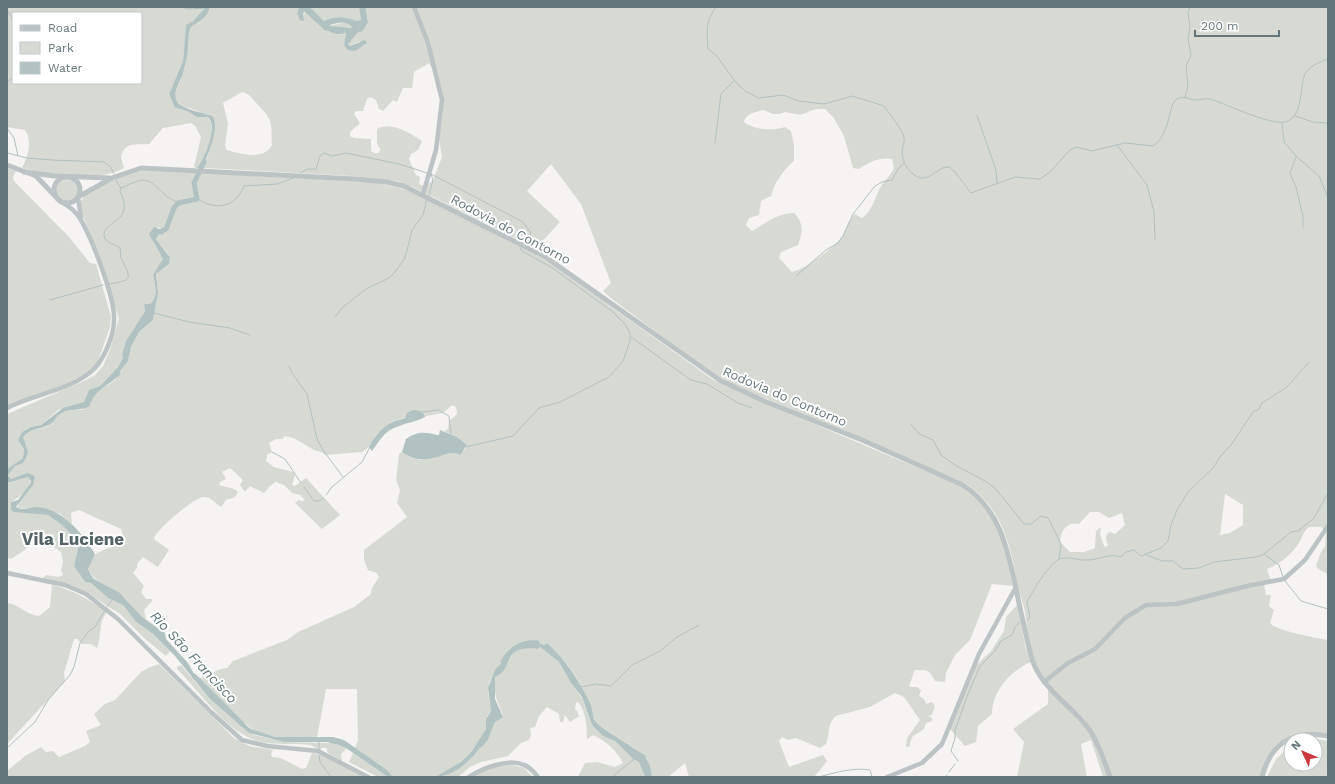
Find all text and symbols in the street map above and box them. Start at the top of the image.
legend [12,12,142,84]
scale bar [1195,12,1279,38]
text: 200 m [1201,19,1238,33]
text: Road [48,21,77,35]
text: Park [48,41,74,55]
text: Water [48,61,83,75]
street label: Rodovia do Contorno [448,192,573,267]
street label: Rodovia do Contorno [721,364,849,429]
district label: Vila Luciene [22,529,124,549]
water label: Rio São Francisco [147,608,241,706]
north arrow [1283,732,1323,772]
text: N [1289,738,1304,753]

